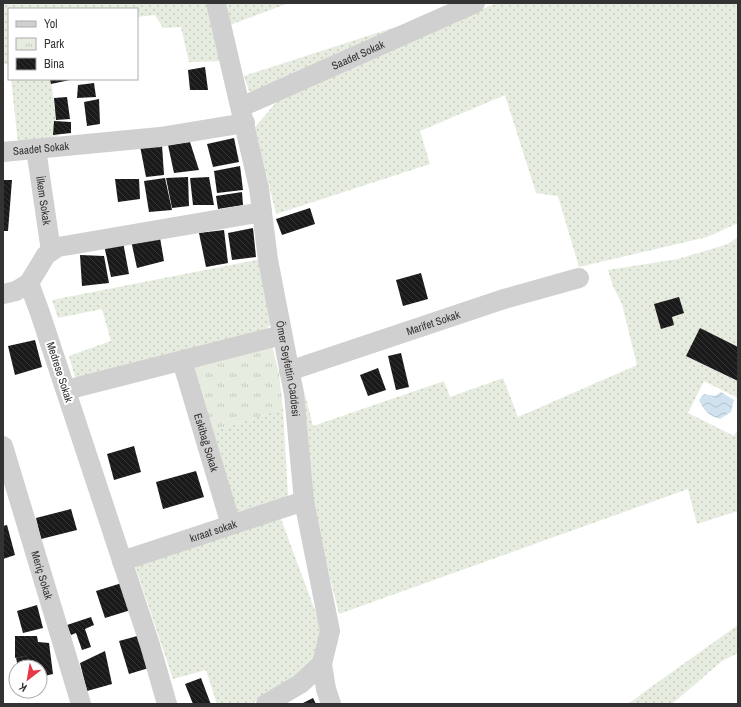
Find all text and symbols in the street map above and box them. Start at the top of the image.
legend [8,8,138,80]
text: Yol [44,16,57,32]
text: Park [44,36,64,52]
street label: Saadet Sokak [329,37,387,73]
text: Bina [44,56,65,72]
street label: Saadet Sokak [12,139,70,158]
street label: İlkem Sokak [33,175,54,226]
street label: Marifet Sokak [404,307,462,338]
street label: Ömer Seyfettin Caddesi [273,320,303,417]
street label: Medrese Sokak [44,340,76,404]
street label: Eskibağ Sokak [191,412,222,474]
street label: kıraat sokak [188,517,239,545]
street label: Meriç Sokak [28,549,56,602]
north arrow [8,659,48,699]
text: K [16,680,29,695]

